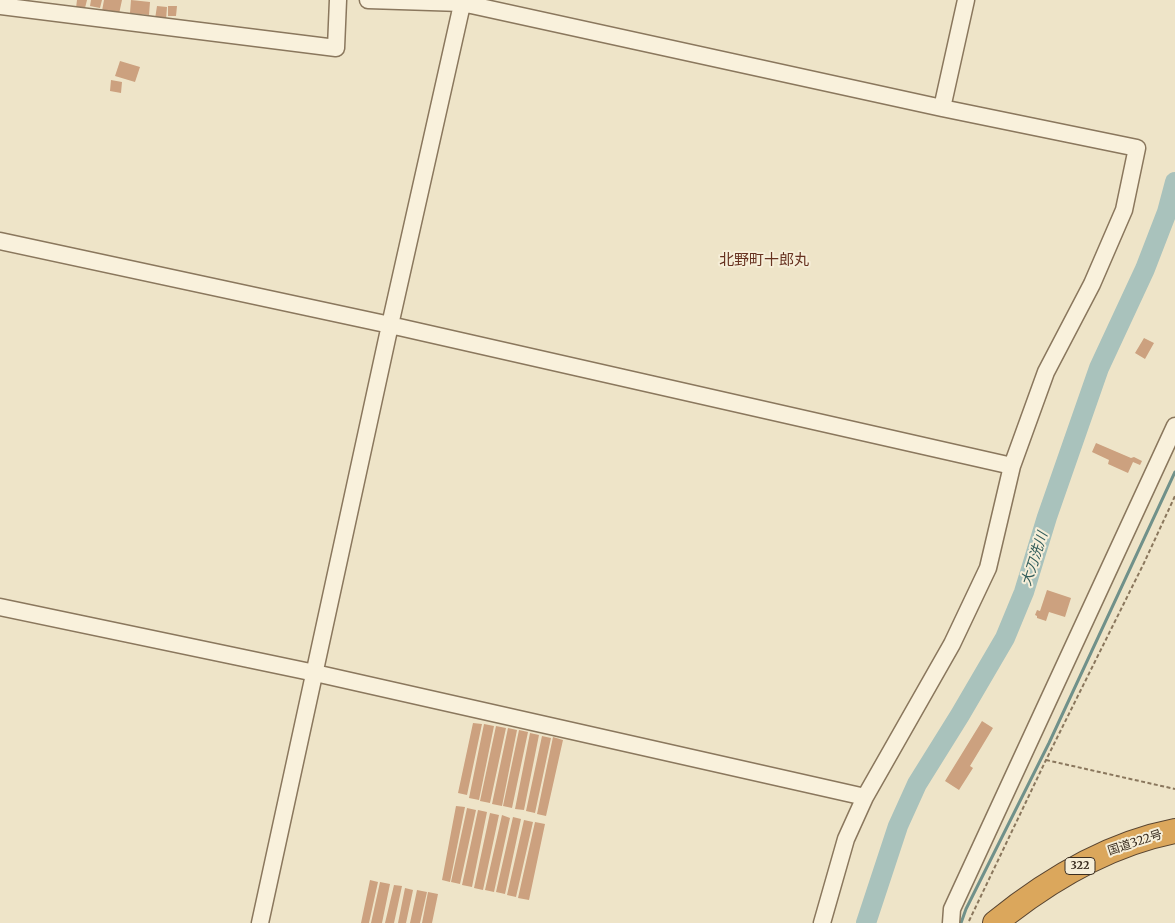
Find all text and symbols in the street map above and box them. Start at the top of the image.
district label: 北野町十郎丸 [719,252,809,270]
water label: 大刀洗川 [1018,530,1052,588]
street label: 国道322号 [1106,827,1164,859]
road number: 322 [1065,858,1095,874]

